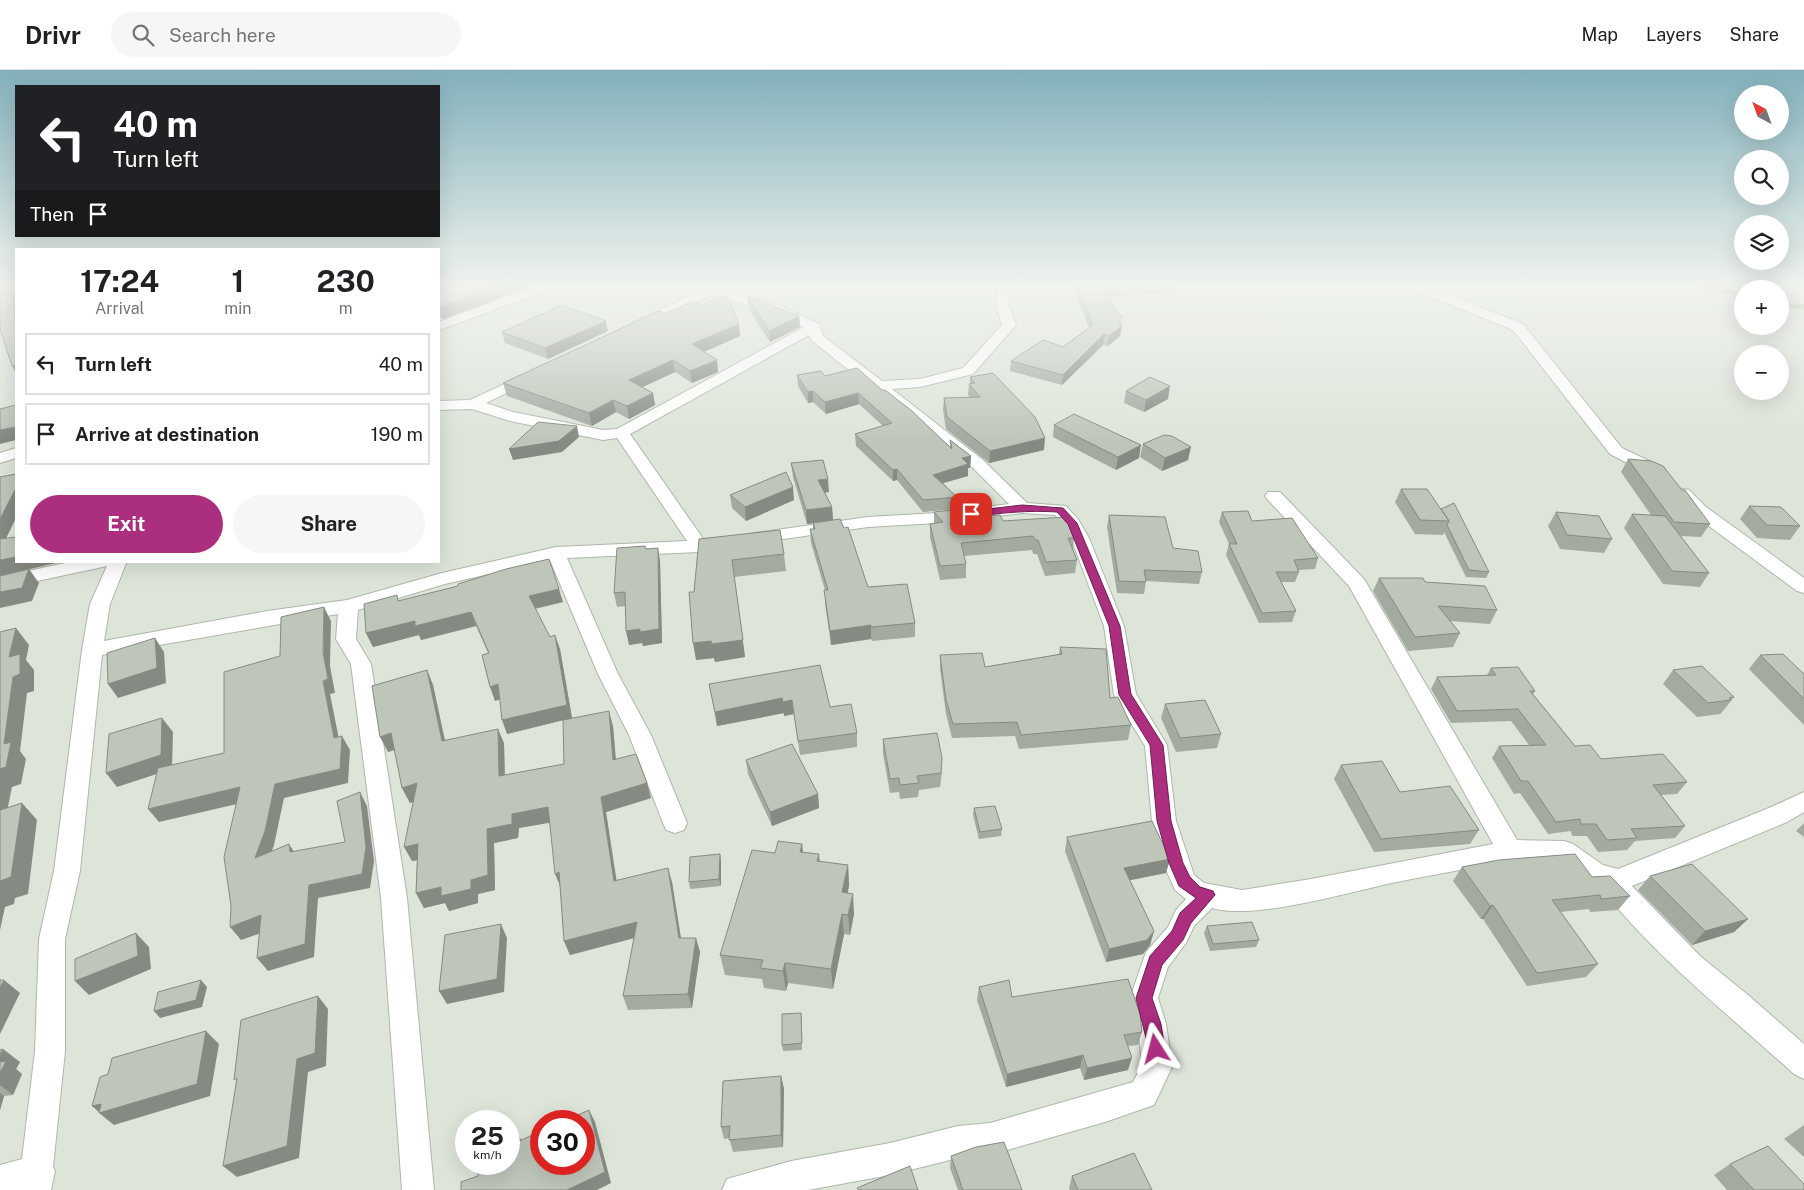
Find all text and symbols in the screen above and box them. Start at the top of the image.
search box [111,12,461,57]
text: Drivr [25,21,81,49]
icon: search [129,21,157,49]
text: Search here [169,24,276,46]
text: Map [1582,24,1618,45]
text: Layers [1646,24,1702,45]
text: Share [1730,24,1779,45]
north arrow [1734,85,1789,140]
map controls [1734,85,1789,400]
text: 40 m [113,104,198,145]
icon: left [30,105,95,170]
text: Turn left [113,146,199,172]
button: search [1734,150,1789,205]
icon: arrive [84,200,112,228]
text: Then [30,203,74,225]
button: layers [1734,215,1789,270]
text: 17:24 [80,263,159,299]
text: 1 [231,263,244,299]
text: 230 [317,263,375,299]
button: + [1734,280,1789,335]
text: Arrival [95,299,144,318]
text: min [224,299,251,318]
text: m [339,299,353,318]
button: − [1734,345,1789,400]
icon: left [32,350,60,378]
text: Turn left [75,353,152,375]
text: 40 m [378,353,423,375]
icon: arrive [32,420,60,448]
text: Arrive at destination [75,423,259,445]
text: 190 m [371,423,423,445]
pin [950,493,992,535]
button: Exit [30,495,223,553]
button: Share [233,495,425,553]
icon: arrive [957,500,985,528]
position arrow [1129,1022,1181,1074]
speed limit sign: 30 [530,1110,595,1175]
text: 25 [471,1121,504,1151]
text: km/h [473,1148,502,1162]

